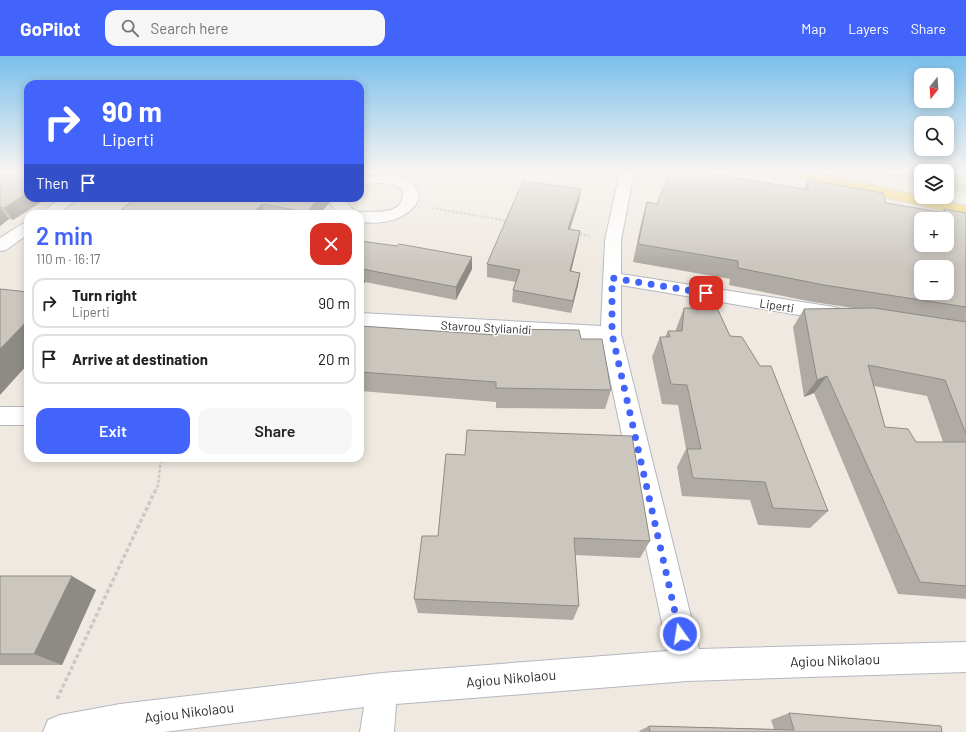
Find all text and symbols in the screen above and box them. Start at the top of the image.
search box [105,10,385,46]
text: GoPilot [20,17,81,40]
icon: search [119,17,141,39]
text: Search here [151,19,229,37]
text: Map [801,20,826,37]
text: Layers [848,20,889,37]
text: Share [911,20,946,37]
north arrow [914,68,954,108]
map controls [914,68,954,300]
text: 90 m [102,94,162,128]
icon: right [36,96,88,148]
button: search [914,116,954,156]
text: Liperti [102,128,154,150]
button: layers [914,164,954,204]
icon: arrive [77,172,99,194]
text: Then [36,174,69,192]
button: + [914,212,954,252]
text: 2 min [36,221,93,250]
button: close [310,223,352,265]
text: 110 m · 16:17 [36,251,100,267]
button: − [914,260,954,300]
pin [689,276,723,310]
icon: arrive [695,282,717,304]
text: Turn right [72,286,137,304]
icon: right [38,292,60,314]
text: 90 m [318,294,350,312]
street label: Liperti [759,295,795,315]
text: Liperti [72,304,110,320]
street label: Stavrou Stylianidi [440,318,532,336]
icon: arrive [38,348,60,370]
text: Arrive at destination [72,350,208,368]
text: 20 m [318,350,350,368]
button: Exit [36,408,190,454]
button: Share [198,408,352,454]
position arrow [659,613,701,655]
street label: Agiou Nikolaou [790,650,880,670]
street label: Agiou Nikolaou [465,666,557,690]
street label: Agiou Nikolaou [143,698,235,726]

